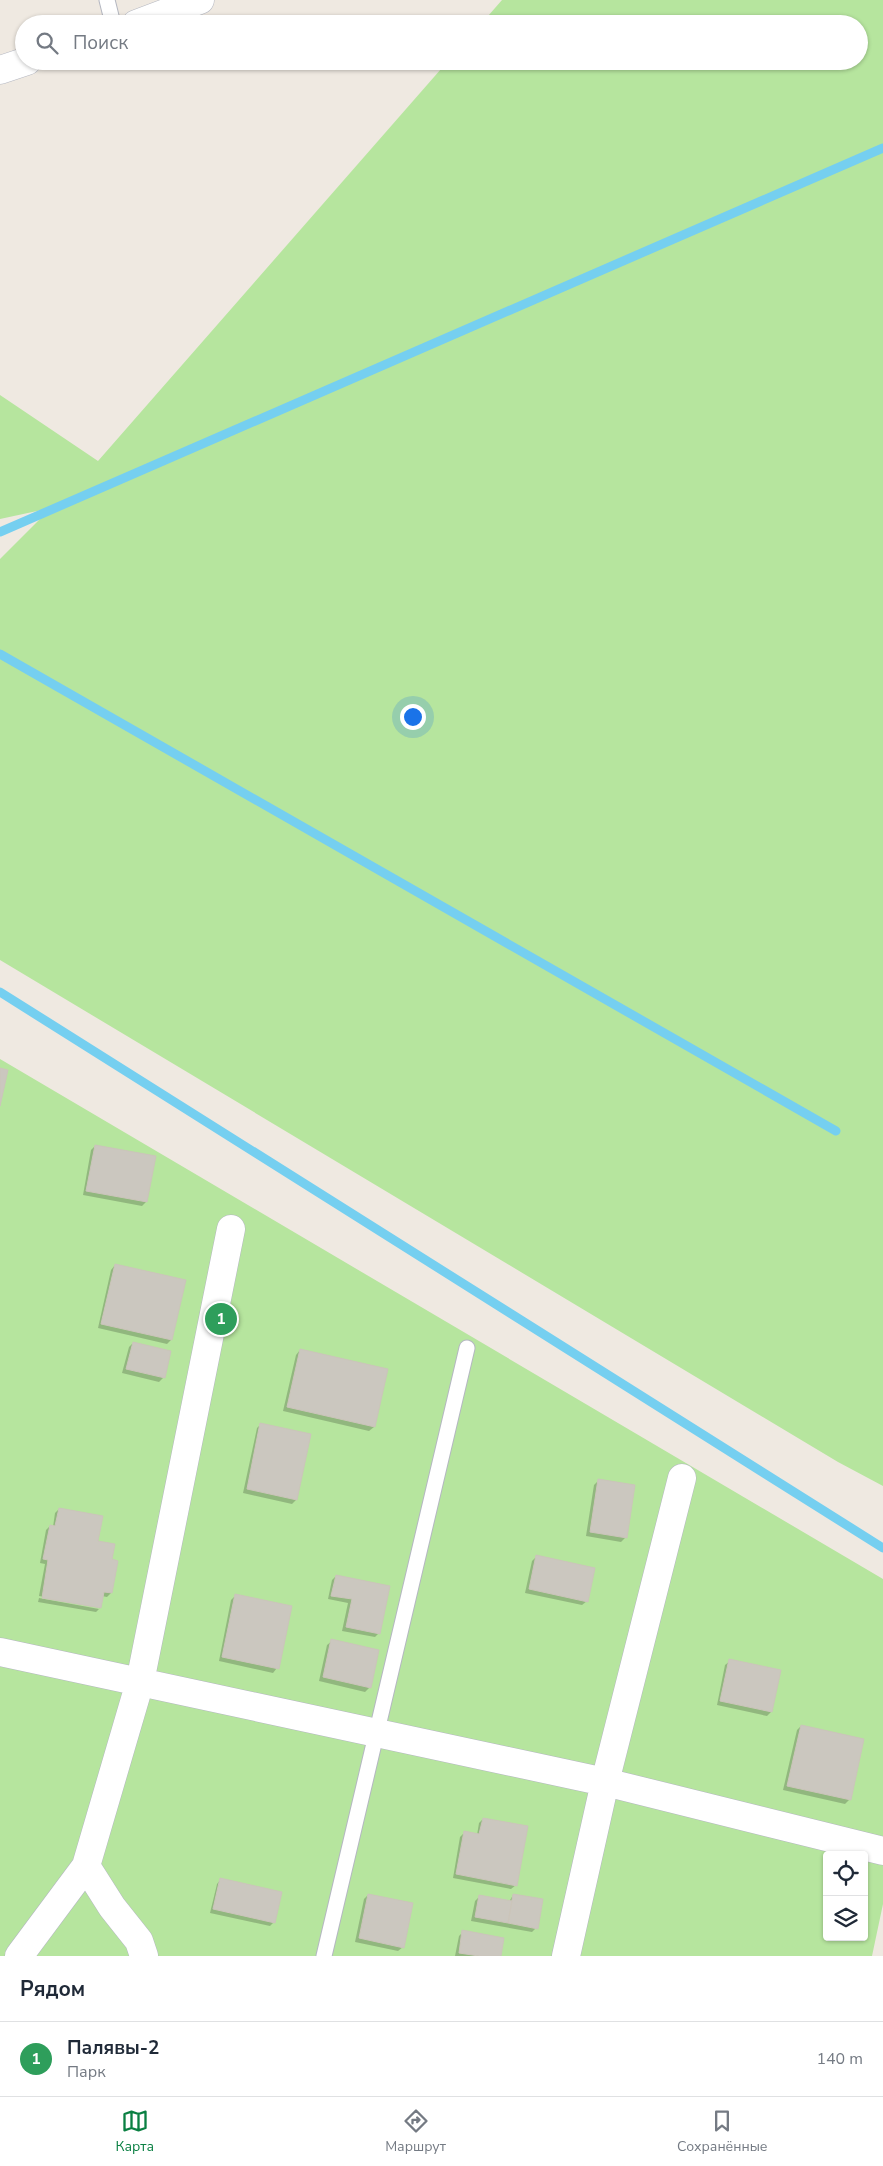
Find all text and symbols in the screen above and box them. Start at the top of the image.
search box [15,15,868,70]
icon: search [33,29,61,57]
text: Поиск [73,30,128,56]
your location [400,704,426,730]
pin: 1 [205,1300,237,1338]
map controls [823,1851,868,1941]
button: locate [823,1851,868,1896]
button: layers [823,1896,868,1941]
text: Рядом [20,1975,85,2003]
text: Палявы-2 [67,2035,159,2061]
text: 1 [31,2048,41,2070]
text: 140 m [816,2048,863,2070]
text: Парк [67,2061,106,2083]
tab: Карта [116,2107,154,2156]
tab: Маршрут [385,2107,446,2156]
tab: Сохранённые [677,2107,767,2156]

